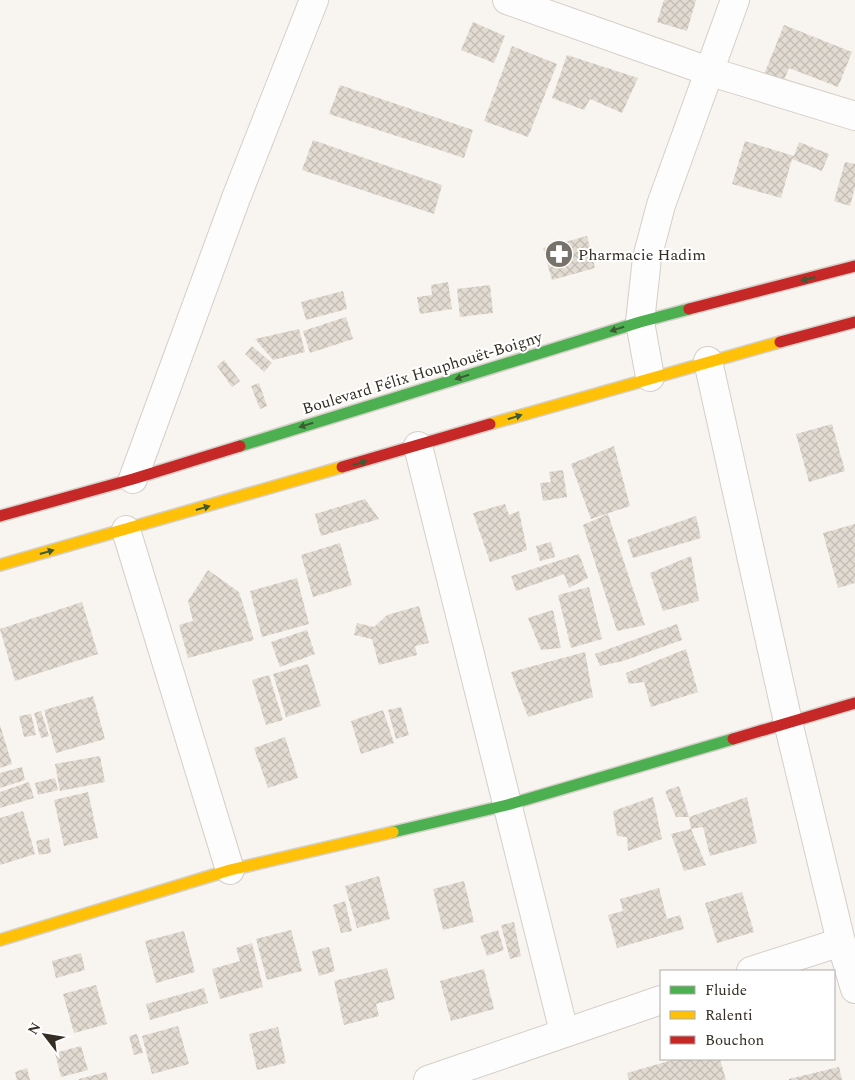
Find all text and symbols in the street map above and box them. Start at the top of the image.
pharmacy icon: Pharmacie Hadim [544,239,574,269]
place label: Pharmacie Hadim [578,243,706,267]
one-way arrow [800,275,815,283]
street label: Boulevard Félix Houphouët-Boigny [299,325,546,421]
one-way arrow [609,325,624,333]
one-way arrow [454,374,469,381]
one-way arrow [508,412,523,420]
one-way arrow [299,422,314,429]
one-way arrow [352,458,367,466]
one-way arrow [196,503,211,511]
one-way arrow [40,547,55,555]
legend [660,970,835,1060]
text: Fluide [705,979,747,1002]
text: Ralenti [705,1004,753,1027]
north arrow [20,1010,70,1060]
text: N [22,1018,46,1039]
text: Bouchon [705,1029,765,1052]

